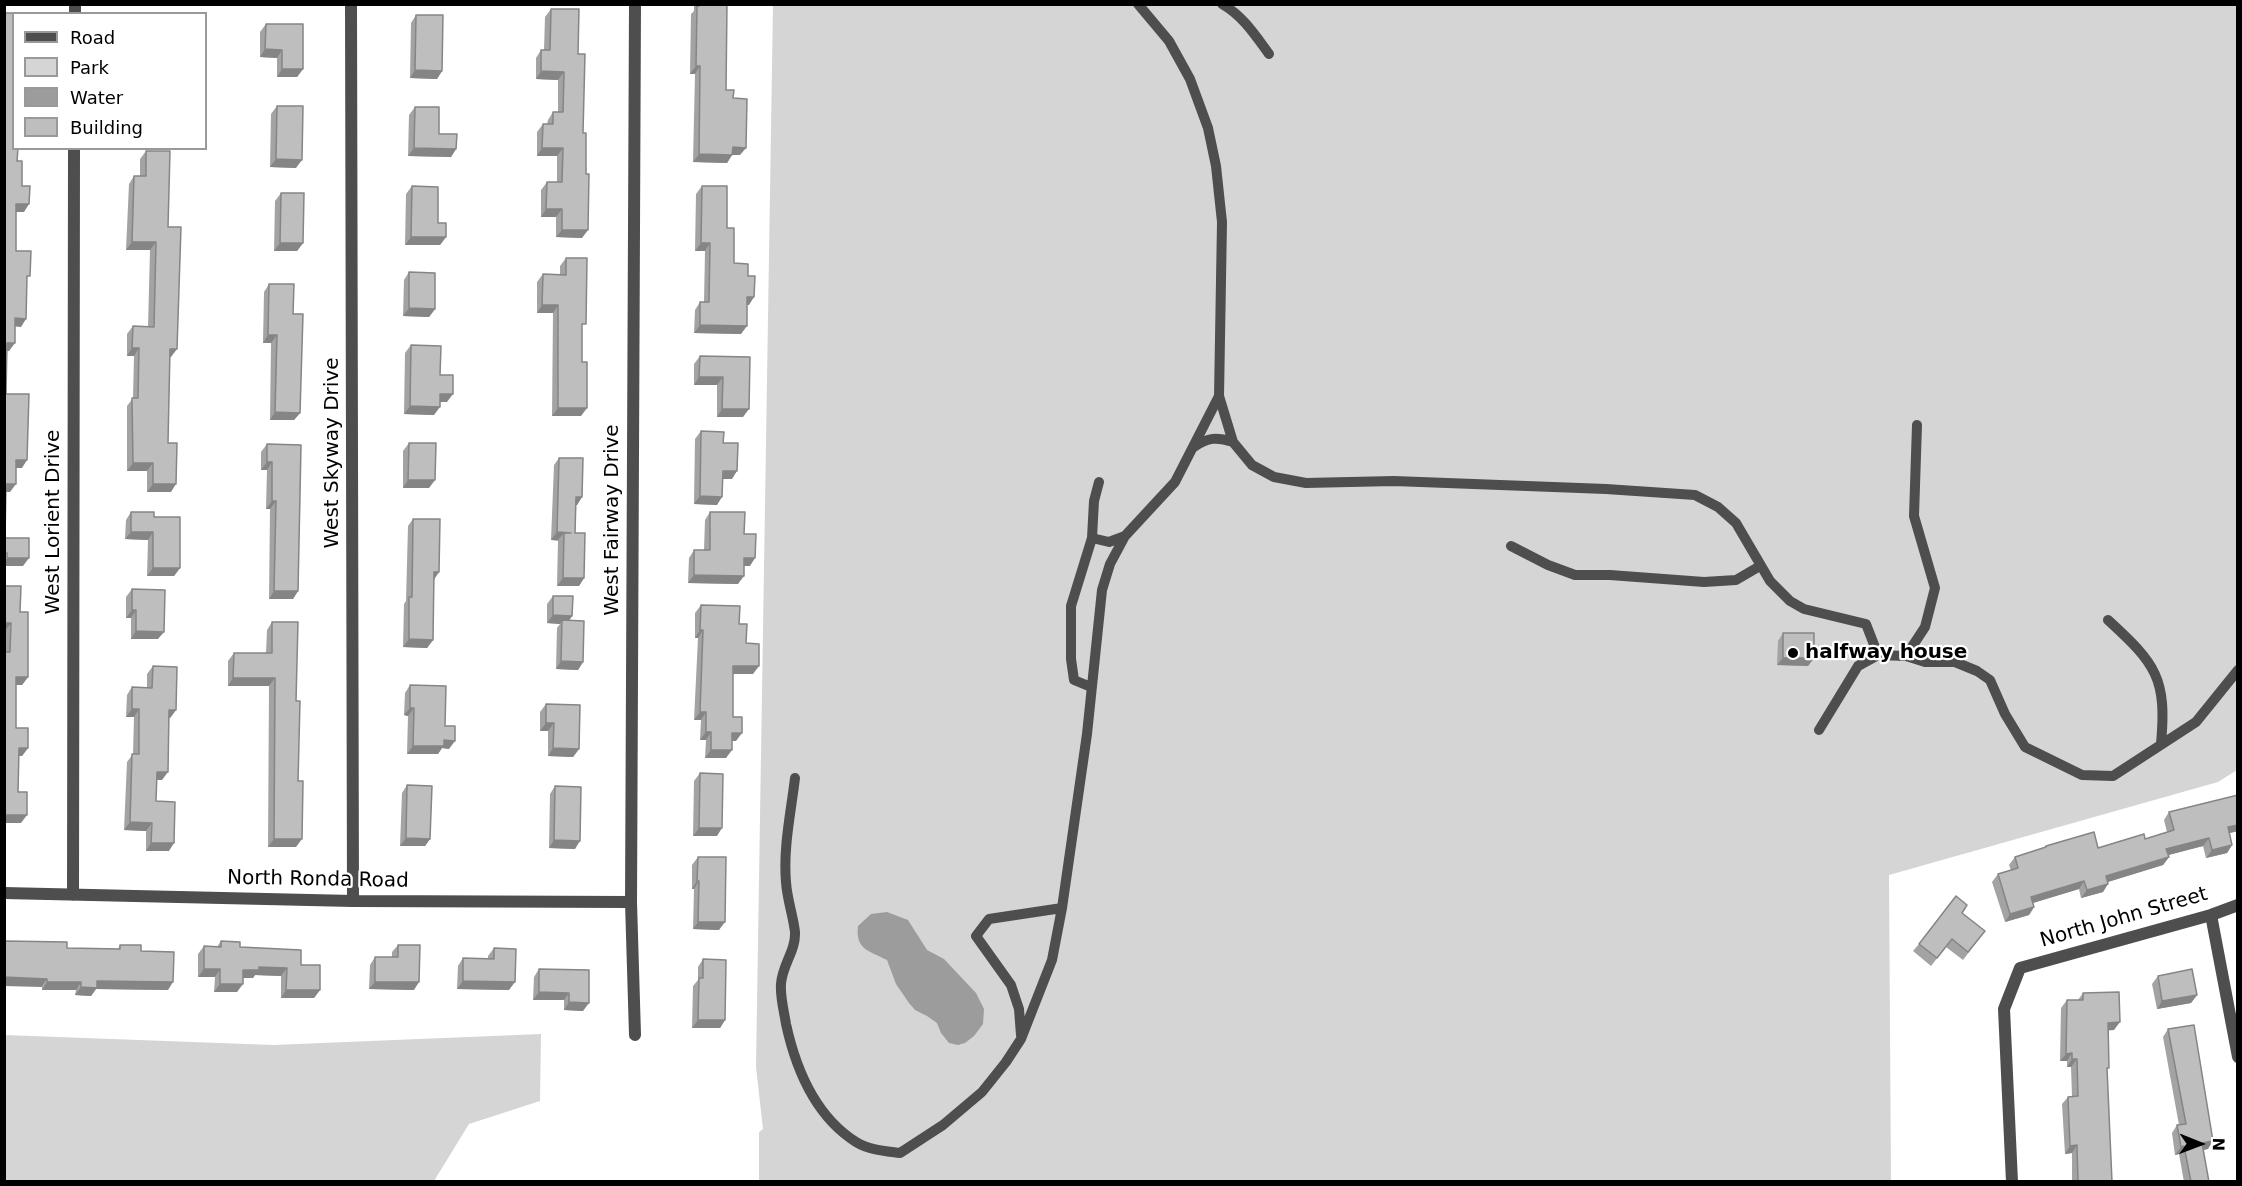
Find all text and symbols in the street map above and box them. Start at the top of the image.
legend [12,12,207,150]
text: Road [70,27,115,48]
text: Park [70,57,109,78]
text: Water [70,87,123,108]
text: Building [70,117,143,138]
street label: West Skyway Drive [321,357,345,549]
street label: West Fairway Drive [601,424,625,616]
street label: West Lorient Drive [42,430,66,614]
place label: halfway house [1805,641,1967,665]
marker: halfway house [1786,646,1800,660]
street label: North Ronda Road [227,866,409,894]
street label: North John Street [2038,883,2210,953]
north arrow [2170,1114,2230,1174]
text: N [2209,1137,2228,1151]

